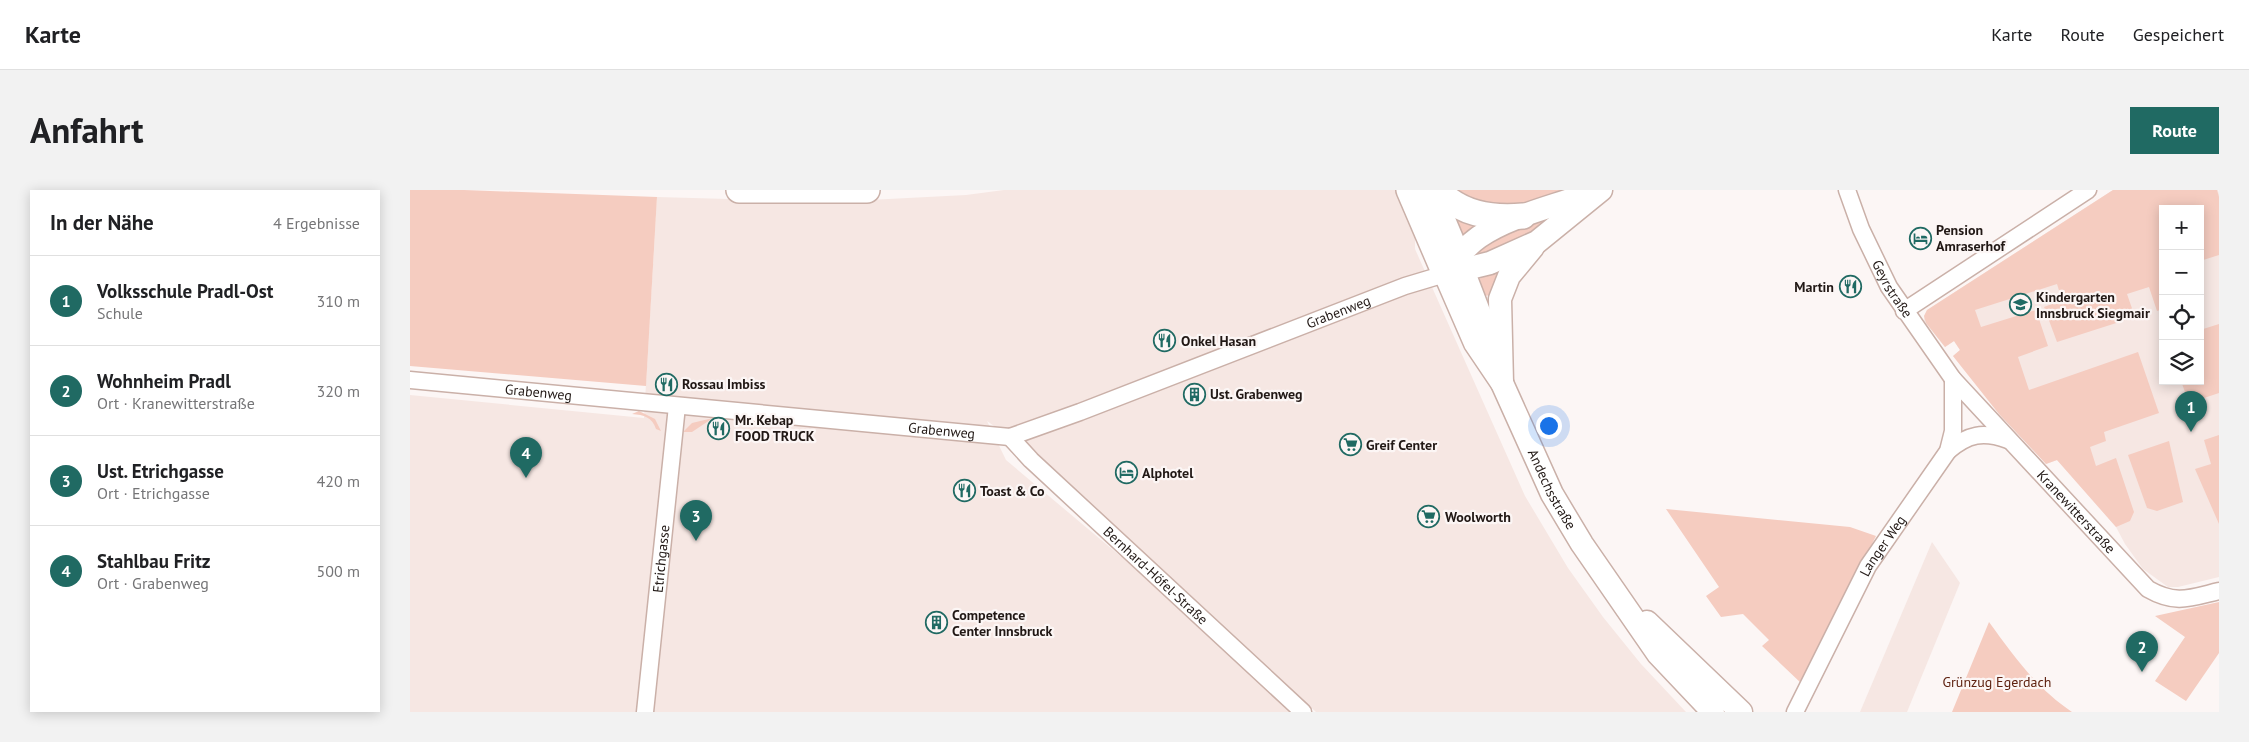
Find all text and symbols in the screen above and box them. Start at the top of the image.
text: Karte [25,19,81,50]
text: Karte [1991,23,2032,46]
text: Route [2060,23,2105,46]
text: Gespeichert [2133,23,2224,46]
text: Anfahrt [30,107,143,153]
button: Route [2130,107,2219,154]
map controls [2159,205,2204,385]
button: + [2159,205,2204,250]
text: In der Nähe [50,209,154,236]
text: 4 Ergebnisse [273,213,360,233]
place label: Pension Amraserhof [1936,221,2007,255]
hotel icon: Pension Amraserhof [1908,226,1932,250]
button: − [2159,250,2204,295]
street label: Geyrstraße [1868,257,1917,321]
restaurant icon: Martin [1838,275,1862,299]
place label: Martin [1794,278,1834,296]
text: Volksschule Pradl-Ost [97,279,274,303]
place label: Kindergarten Innsbruck Siegmair [2036,288,2150,322]
text: 1 [61,291,71,311]
text: 310 m [317,291,360,311]
street label: Grabenweg [1304,291,1373,332]
school or university icon: Kindergarten Innsbruck Siegmair [2008,293,2032,317]
button: locate [2159,295,2204,340]
text: Schule [97,303,143,323]
restaurant icon: Onkel Hasan [1153,329,1177,353]
place label: Onkel Hasan [1181,332,1256,350]
button: layers [2159,340,2204,385]
text: Wohnheim Pradl [97,369,231,393]
restaurant icon: Rossau Imbiss [654,372,678,396]
place label: Rossau Imbiss [682,375,766,393]
street label: Grabenweg [504,380,573,404]
text: 2 [61,381,71,401]
text: 320 m [317,381,360,401]
building icon: Ust. Grabenweg [1182,382,1206,406]
place label: Ust. Grabenweg [1210,385,1303,403]
pin: 1 [2175,391,2207,432]
text: Ort · Kranewitterstraße [97,393,255,413]
place label: Mr. Kebap FOOD TRUCK [735,411,815,445]
your location [1536,413,1562,439]
restaurant icon: Mr. Kebap FOOD TRUCK [707,416,731,440]
street label: Grabenweg [907,418,976,443]
supermarket icon: Greif Center [1338,433,1362,457]
place label: Greif Center [1366,436,1437,454]
pin: 4 [510,437,542,478]
street label: Andechsstraße [1524,446,1580,533]
text: Ust. Etrichgasse [97,459,224,483]
hotel icon: Alphotel [1114,461,1138,485]
place label: Alphotel [1142,464,1194,482]
street label: Kranewitterstraße [2033,466,2119,557]
text: 3 [61,471,71,491]
text: 420 m [317,471,360,491]
restaurant icon: Toast & Co [952,479,976,503]
place label: Toast & Co [980,482,1045,500]
text: Ort · Etrichgasse [97,483,210,503]
pin: 3 [680,500,712,541]
supermarket icon: Woolworth [1417,505,1441,529]
place label: Woolworth [1445,508,1511,526]
street label: Langer Weg [1855,512,1910,579]
street label: Bernhard-Höfel-Straße [1099,522,1212,628]
street label: Etrichgasse [649,524,674,594]
text: Stahlbau Fritz [97,549,210,573]
text: 4 [61,561,71,581]
text: 500 m [317,561,360,581]
text: Ort · Grabenweg [97,573,209,593]
place label: Competence Center Innsbruck [952,606,1053,640]
building icon: Competence Center Innsbruck [924,611,948,635]
pin: 2 [2126,631,2158,672]
park label: Grünzug Egerdach [1943,673,2051,691]

